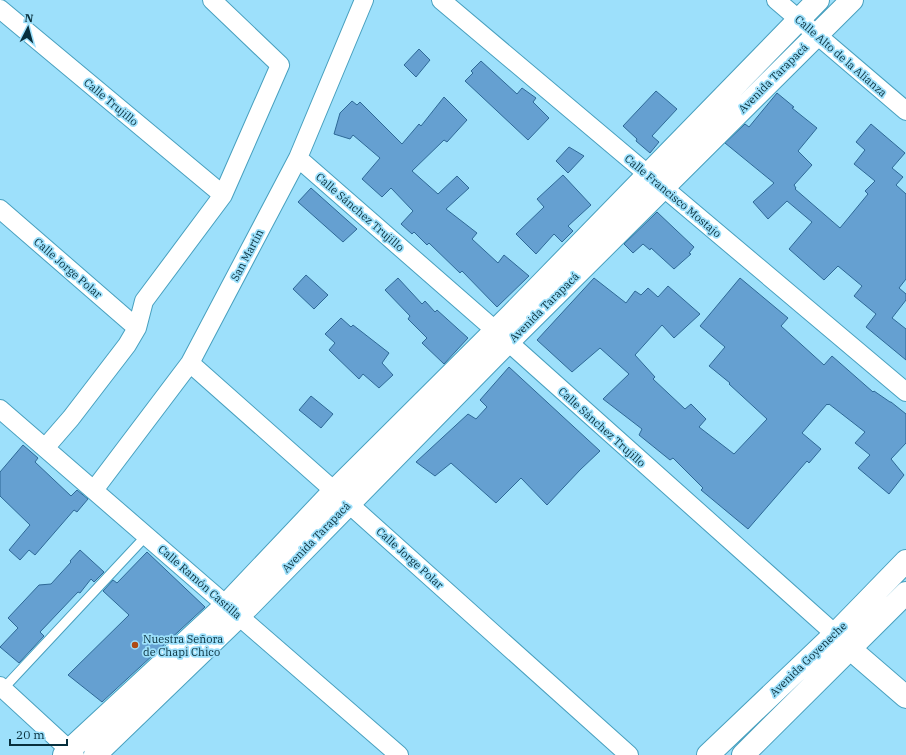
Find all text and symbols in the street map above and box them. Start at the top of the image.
north arrow [8,8,48,48]
text: N [24,11,34,26]
street label: Calle Alto de la Alianza [792,12,890,100]
street label: Avenida Tarapacá [735,40,811,116]
street label: Calle Trujillo [81,75,141,129]
street label: Calle Francisco Mostajo [622,151,724,241]
street label: Calle Sánchez Trujillo [313,170,407,254]
street label: San Martín [227,227,267,283]
street label: Calle Jorge Polar [31,235,105,301]
street label: Avenida Tarapacá [506,269,582,345]
street label: Calle Sánchez Trujillo [555,384,649,470]
street label: Avenida Tarapacá [279,499,353,575]
street label: Calle Jorge Polar [374,524,447,592]
street label: Calle Ramón Castilla [155,542,245,622]
street label: Avenida Goyeneche [767,619,850,699]
place label: Nuestra Señora de Chapi Chico [143,632,223,659]
marker: Nuestra Señora de Chapi Chico [130,640,140,650]
scale bar [10,721,67,747]
text: 20 m [16,727,45,742]

